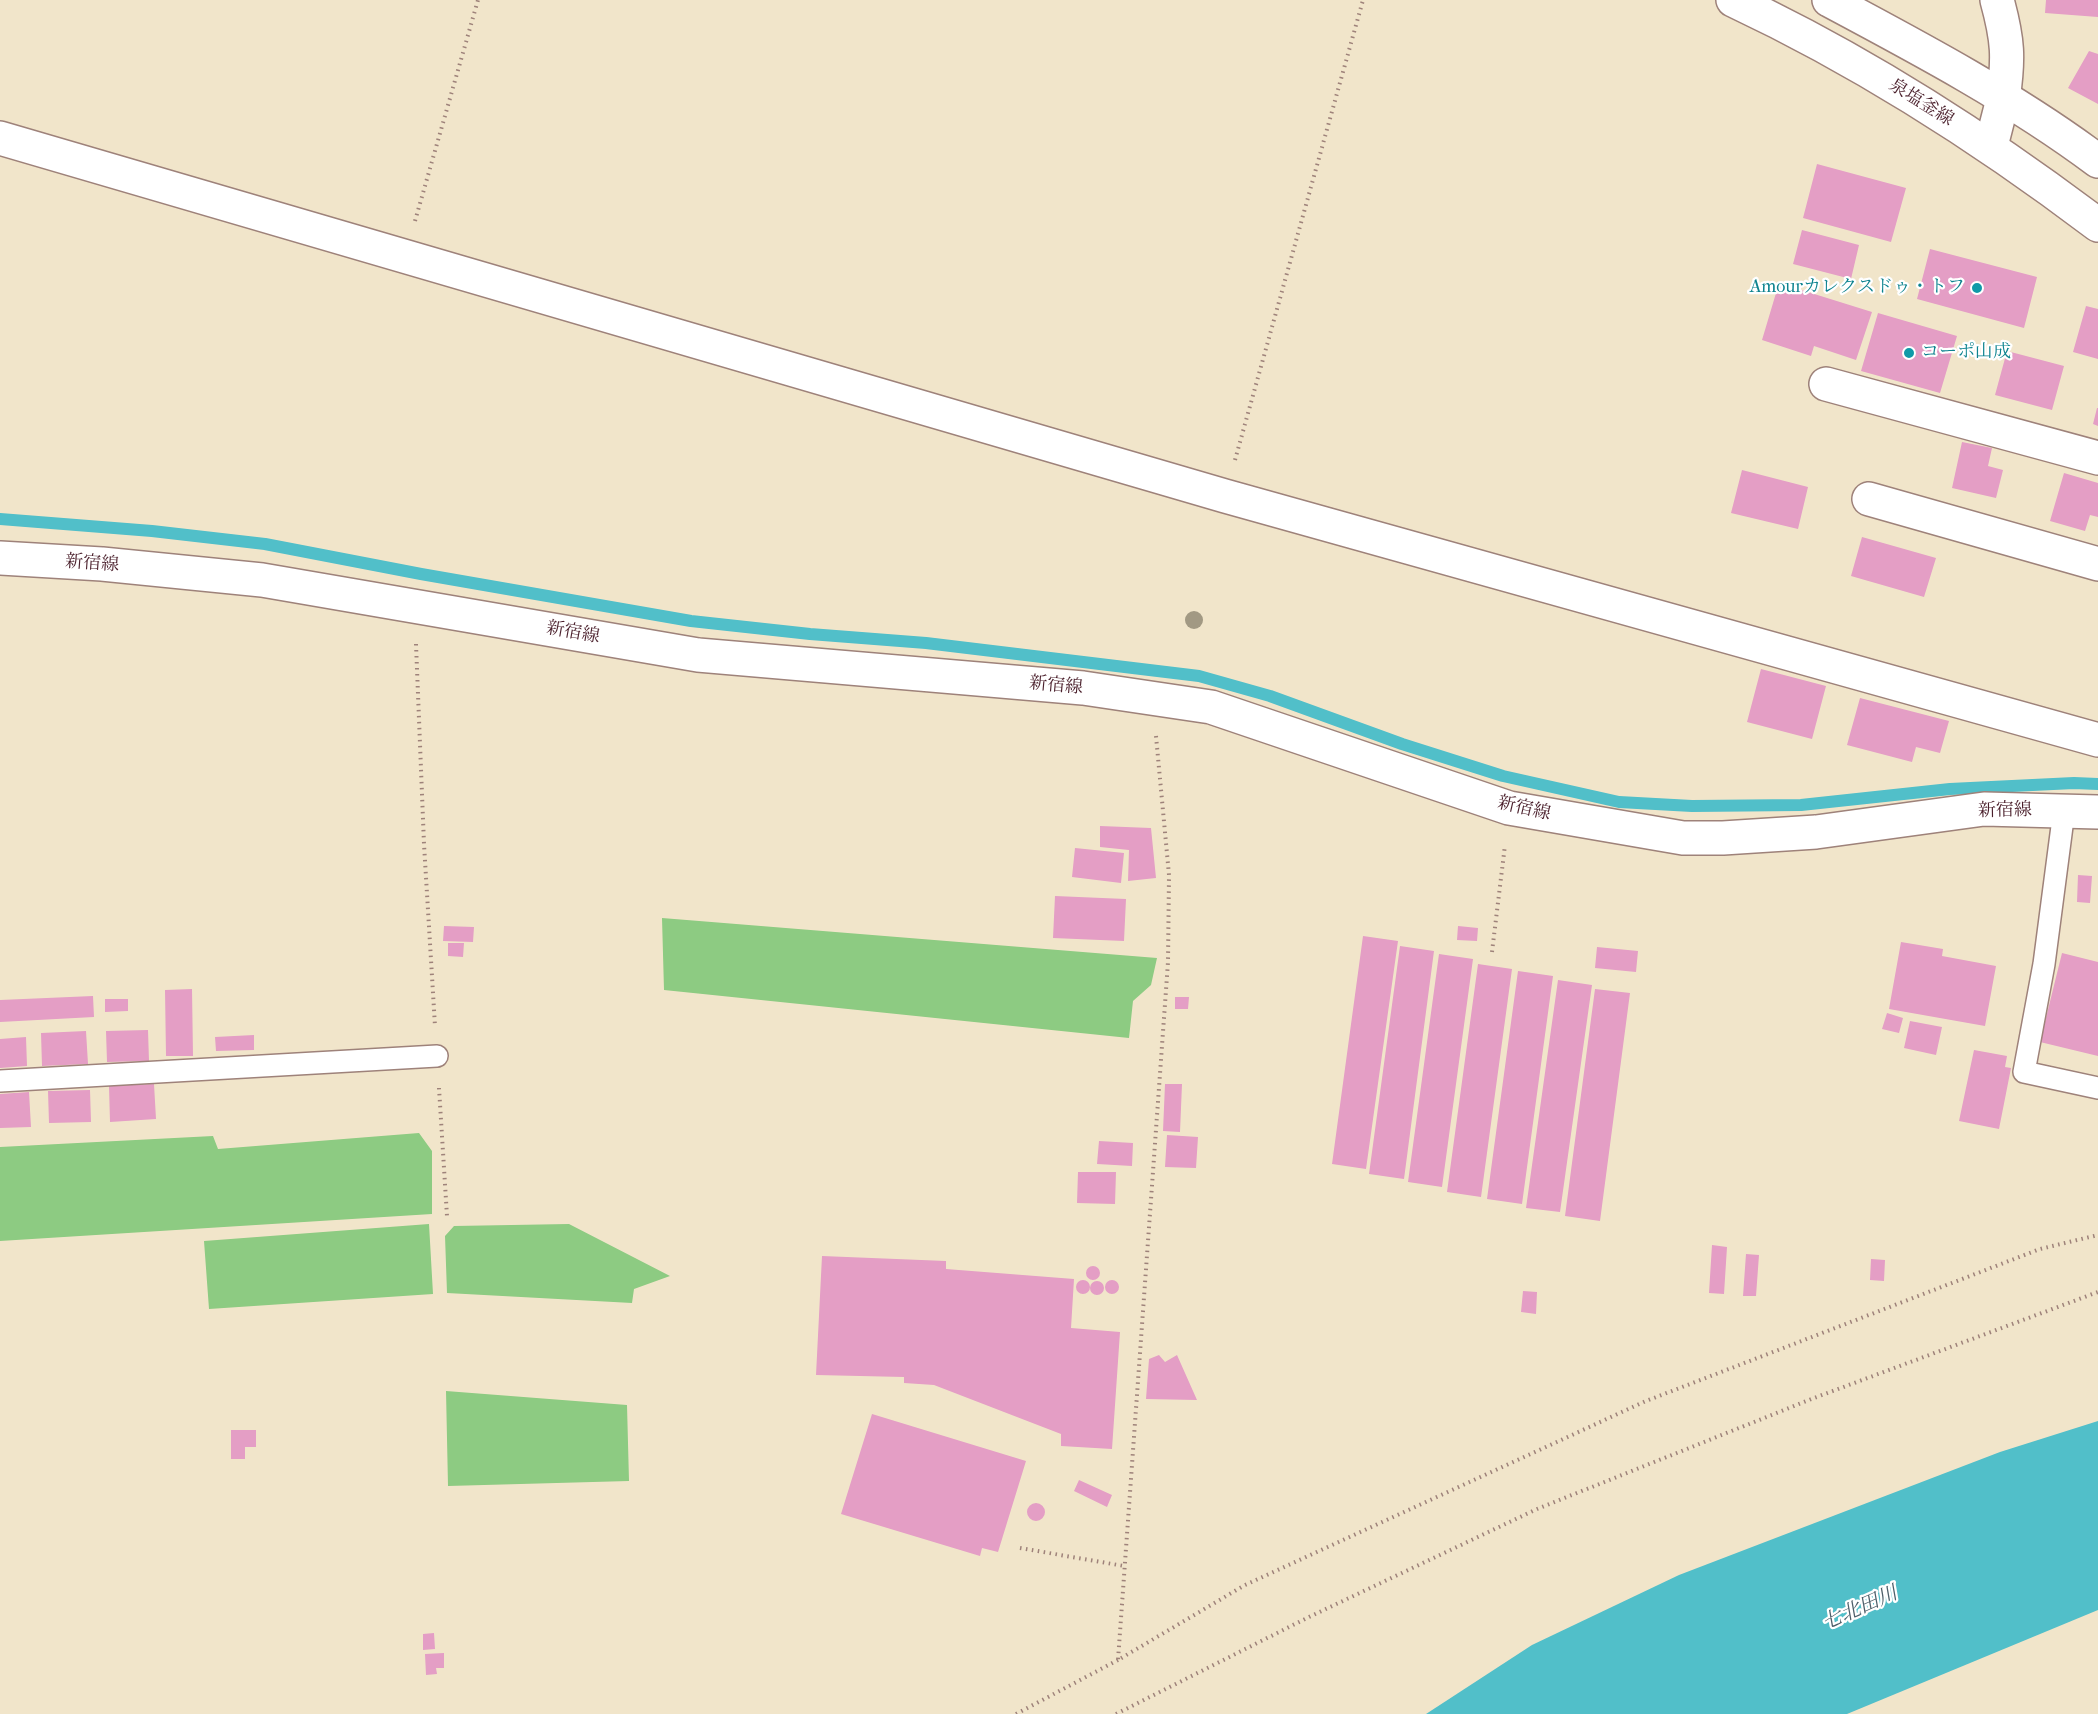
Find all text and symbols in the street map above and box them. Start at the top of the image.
street label: 泉塩釜線 [1885,75,1957,131]
place label: Amourカレクスドゥ・トフ [1750,277,1965,299]
marker: Amourカレクスドゥ・トフ [1970,281,1984,295]
place label: コーポ山成 [1921,342,2011,364]
marker: コーポ山成 [1902,346,1916,360]
street label: 新宿線 [64,551,120,577]
street label: 新宿線 [545,618,601,648]
street label: 新宿線 [1028,673,1084,699]
street label: 新宿線 [1495,792,1553,826]
street label: 新宿線 [1978,800,2032,822]
water label: 七北田川 [1819,1582,1901,1636]

